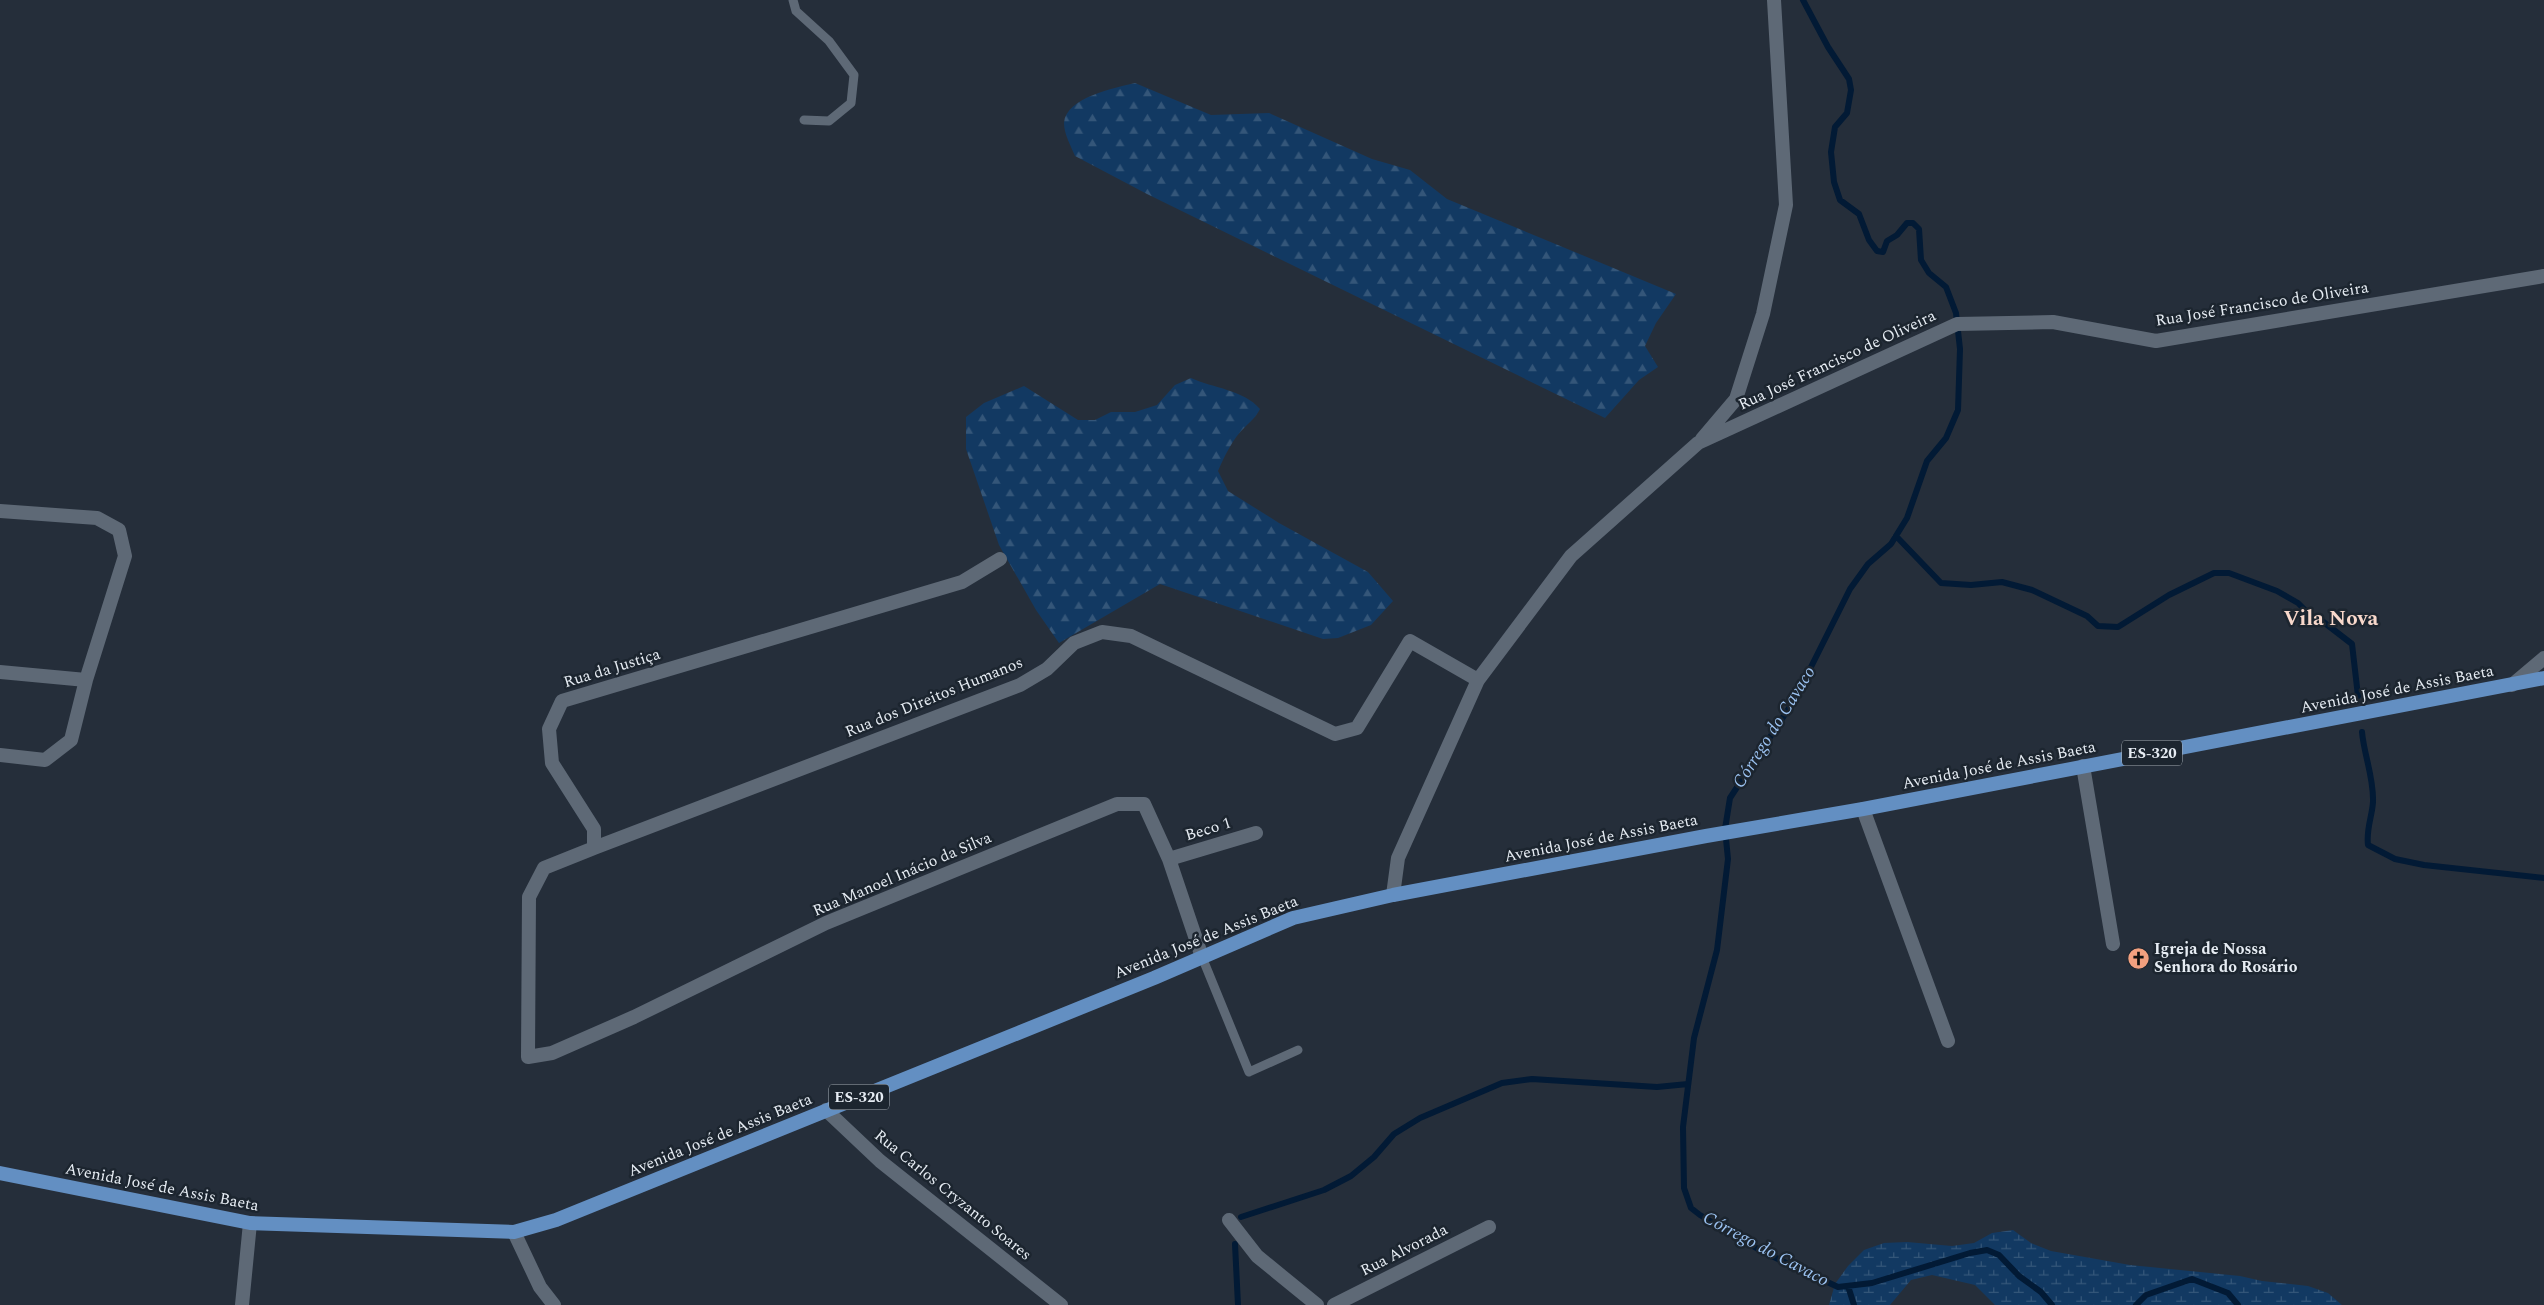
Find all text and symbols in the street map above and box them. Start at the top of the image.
street label: Rua José Francisco de Oliveira [2154,275,2370,333]
street label: Rua José Francisco de Oliveira [1734,304,1940,416]
district label: Vila Nova [2284,603,2379,635]
street label: Rua da Justiça [561,642,664,694]
street label: Rua dos Direitos Humanos [841,650,1027,744]
street label: Avenida José de Assis Baeta [2298,658,2496,720]
water label: Córrego do Cavaco [1726,661,1822,793]
street label: Avenida José de Assis Baeta [1900,734,2098,796]
road number: ES-320 [2122,740,2182,766]
street label: Avenida José de Assis Baeta [1502,807,1700,869]
street label: Beco 1 [1182,811,1234,847]
street label: Rua Manoel Inácio da Silva [809,825,995,923]
street label: Avenida José de Assis Baeta [1110,889,1302,985]
place label: Igreja de Nossa Senhora do Rosário [2154,937,2298,979]
church icon: Igreja de Nossa Senhora do Rosário [2126,946,2150,970]
road number: ES-320 [829,1084,889,1110]
street label: Avenida José de Assis Baeta [624,1087,816,1183]
street label: Rua Carlos Cryzanto Soares [869,1124,1037,1266]
street label: Avenida José de Assis Baeta [63,1156,261,1218]
water label: Córrego do Cavaco [1698,1204,1834,1294]
street label: Rua Alvorada [1356,1218,1452,1282]

